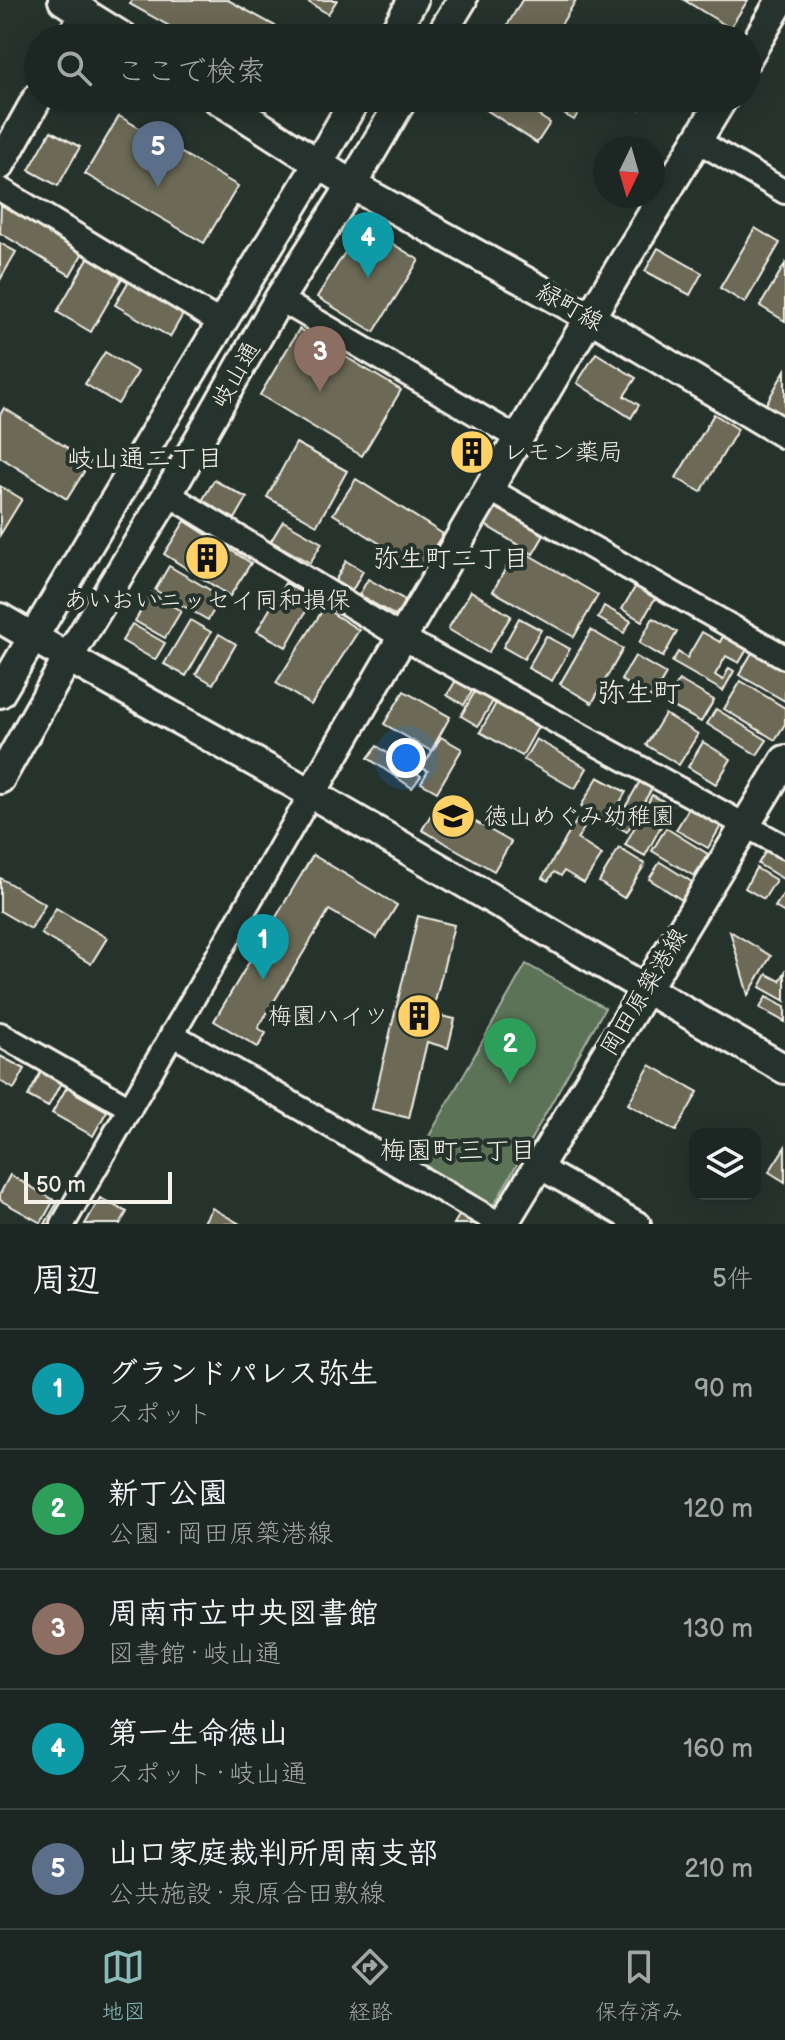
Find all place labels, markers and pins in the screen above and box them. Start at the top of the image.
pin: 5 [132,121,184,187]
pin: 4 [342,212,394,278]
pin: 3 [294,326,346,392]
building icon: レモン薬局 [448,428,496,476]
place label: レモン薬局 [503,438,623,467]
building icon: あいおいニッセイ同和損保 [183,534,231,582]
place label: あいおいニッセイ同和損保 [63,586,351,615]
school or university icon: 徳山めぐみ幼稚園 [429,792,477,840]
place label: 徳山めぐみ幼稚園 [484,802,675,831]
pin: 1 [237,914,289,980]
building icon: 梅園ハイツ [395,992,443,1040]
place label: 梅園ハイツ [268,1002,388,1031]
pin: 2 [484,1018,536,1084]

